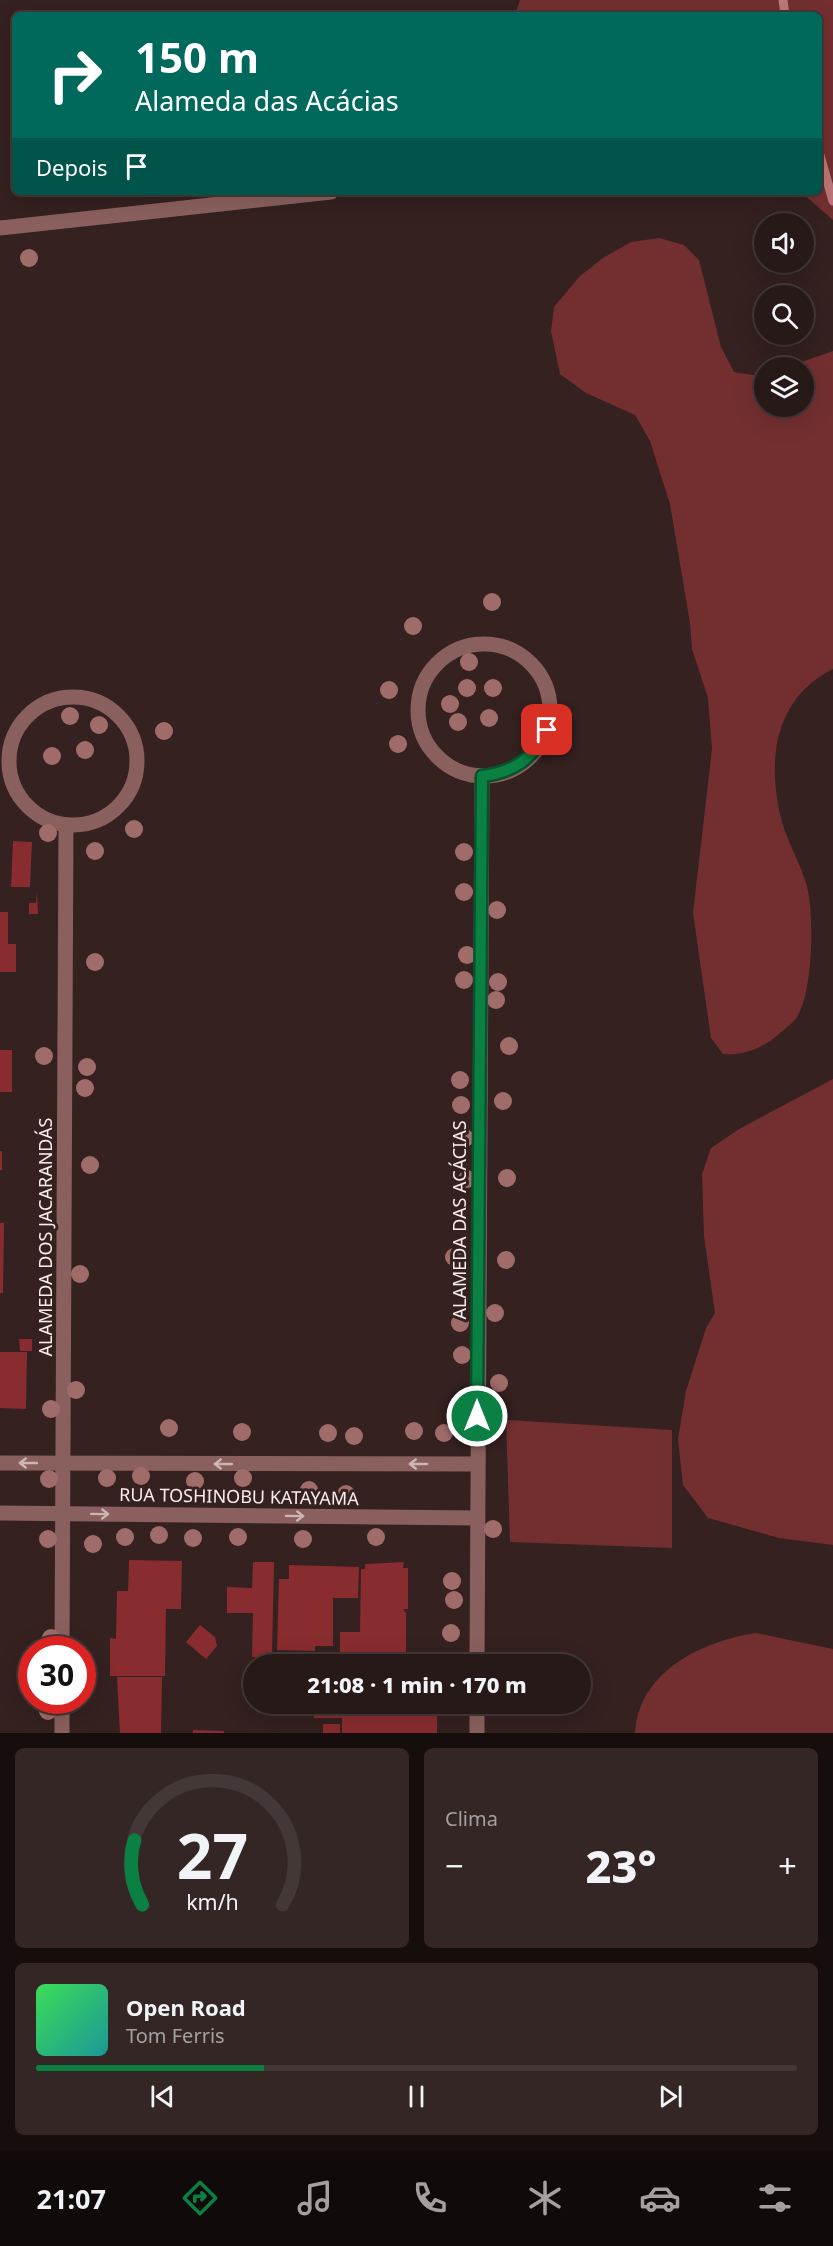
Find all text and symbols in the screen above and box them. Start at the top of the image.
text: 150 m [135,28,259,85]
icon: right [36,36,114,114]
text: Alameda das Acácias [135,82,399,119]
icon: arrive [120,150,153,183]
text: Depois [36,152,108,182]
map controls [754,213,814,417]
button: sound [754,213,814,273]
button: search [754,285,814,345]
button: layers [754,357,814,417]
pin [521,704,572,755]
icon: arrive [530,713,563,746]
street label: ALAMEDA DOS JACARANDÁS [33,1117,57,1356]
street label: ALAMEDA DAS ACÁCIAS [447,1120,471,1320]
position arrow [445,1384,509,1448]
one-way arrow [19,1457,39,1469]
one-way arrow [214,1458,234,1470]
one-way arrow [409,1458,429,1470]
street label: RUA TOSHINOBU KATAYAMA [119,1482,360,1510]
one-way arrow [90,1508,110,1520]
one-way arrow [285,1510,305,1522]
speed limit sign: 30 [18,1636,96,1714]
text: 21:08 · 1 min · 170 m [307,1669,527,1699]
text: Clima [445,1805,498,1832]
text: 27 [176,1812,248,1897]
text: 23° [585,1835,657,1896]
text: − [445,1843,464,1888]
text: + [778,1843,797,1888]
text: km/h [186,1887,238,1916]
text: Open Road [126,1992,246,2022]
text: Tom Ferris [126,2022,225,2049]
icon: previous [146,2080,179,2113]
icon: pause [400,2080,433,2113]
icon: next [654,2080,687,2113]
icon: directions [179,2177,221,2219]
icon: music [294,2177,336,2219]
icon: phone [409,2177,451,2219]
icon: climate [524,2177,566,2219]
icon: car [639,2177,681,2219]
icon: filters [754,2177,796,2219]
text: 21:07 [37,2180,106,2217]

